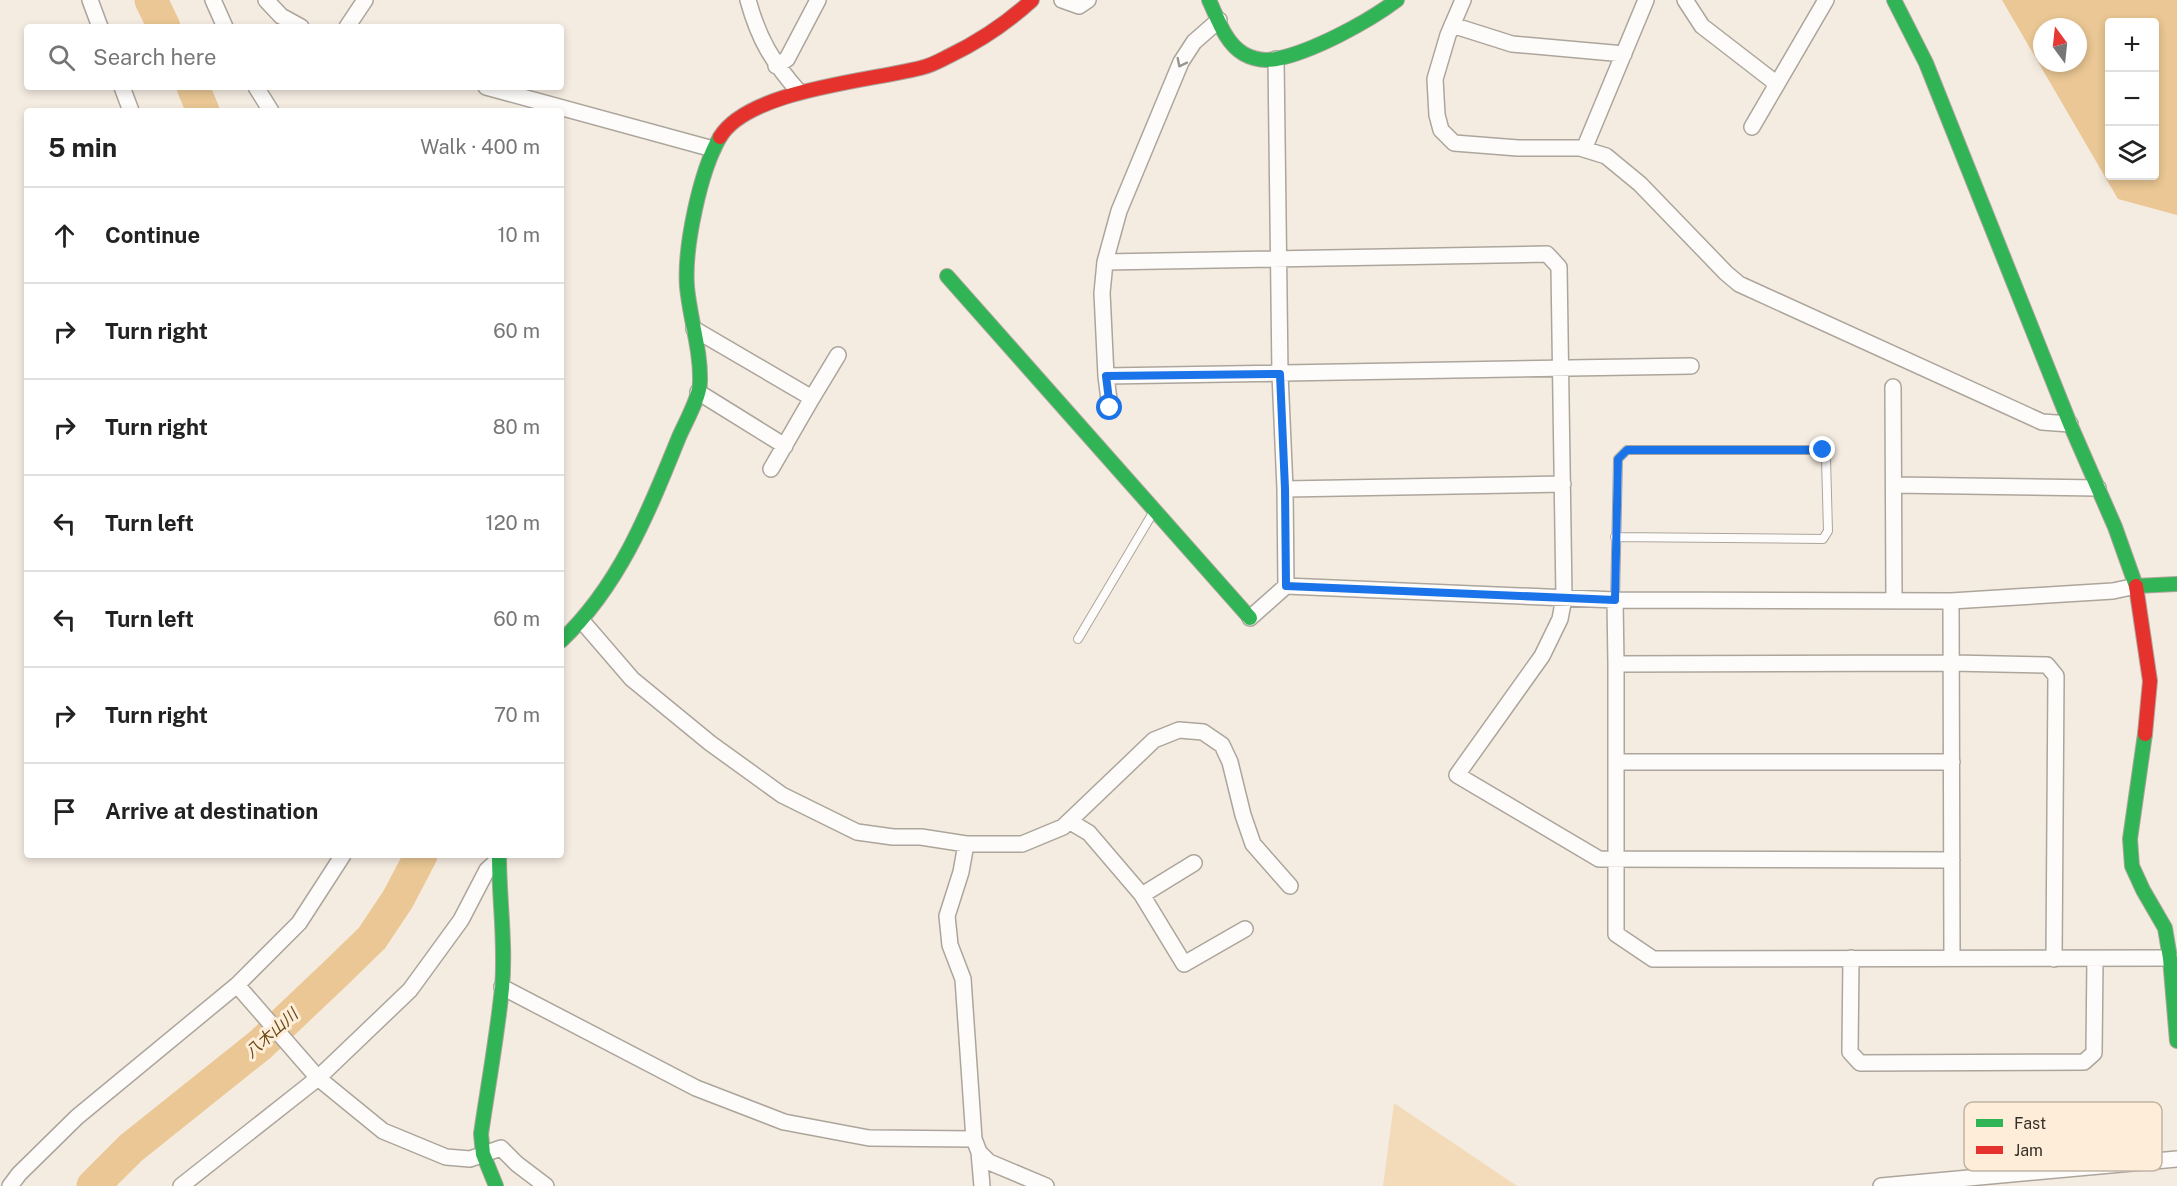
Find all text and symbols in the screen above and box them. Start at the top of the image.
north arrow [2033,18,2087,72]
map controls [2105,18,2159,180]
button: + [2105,18,2159,72]
search box [24,24,564,90]
icon: search [45,41,78,74]
text: Search here [93,44,217,70]
one-way arrow [1177,57,1188,68]
button: − [2105,72,2159,126]
button: layers [2105,126,2159,180]
text: 5 min [48,132,117,163]
text: Walk · 400 m [420,135,540,159]
icon: ahead [48,219,81,252]
text: Continue [105,222,200,248]
text: 10 m [497,223,540,247]
icon: right [48,315,81,348]
text: Turn right [105,318,208,344]
text: 60 m [493,319,540,343]
route start [1096,394,1122,420]
icon: right [48,411,81,444]
text: Turn right [105,414,208,440]
text: 80 m [493,415,540,439]
route end [1809,436,1835,462]
icon: left [48,507,81,540]
text: Turn left [105,510,194,536]
text: 120 m [486,511,540,535]
icon: left [48,603,81,636]
text: Turn left [105,606,194,632]
text: 60 m [493,607,540,631]
icon: right [48,699,81,732]
text: Turn right [105,702,208,728]
text: 70 m [494,703,540,727]
icon: arrive [48,795,81,828]
text: Arrive at destination [105,798,318,824]
water label: 八木山川 [241,1004,303,1062]
legend [1964,1102,2162,1171]
text: Fast [2014,1114,2046,1133]
text: Jam [2014,1141,2043,1160]

